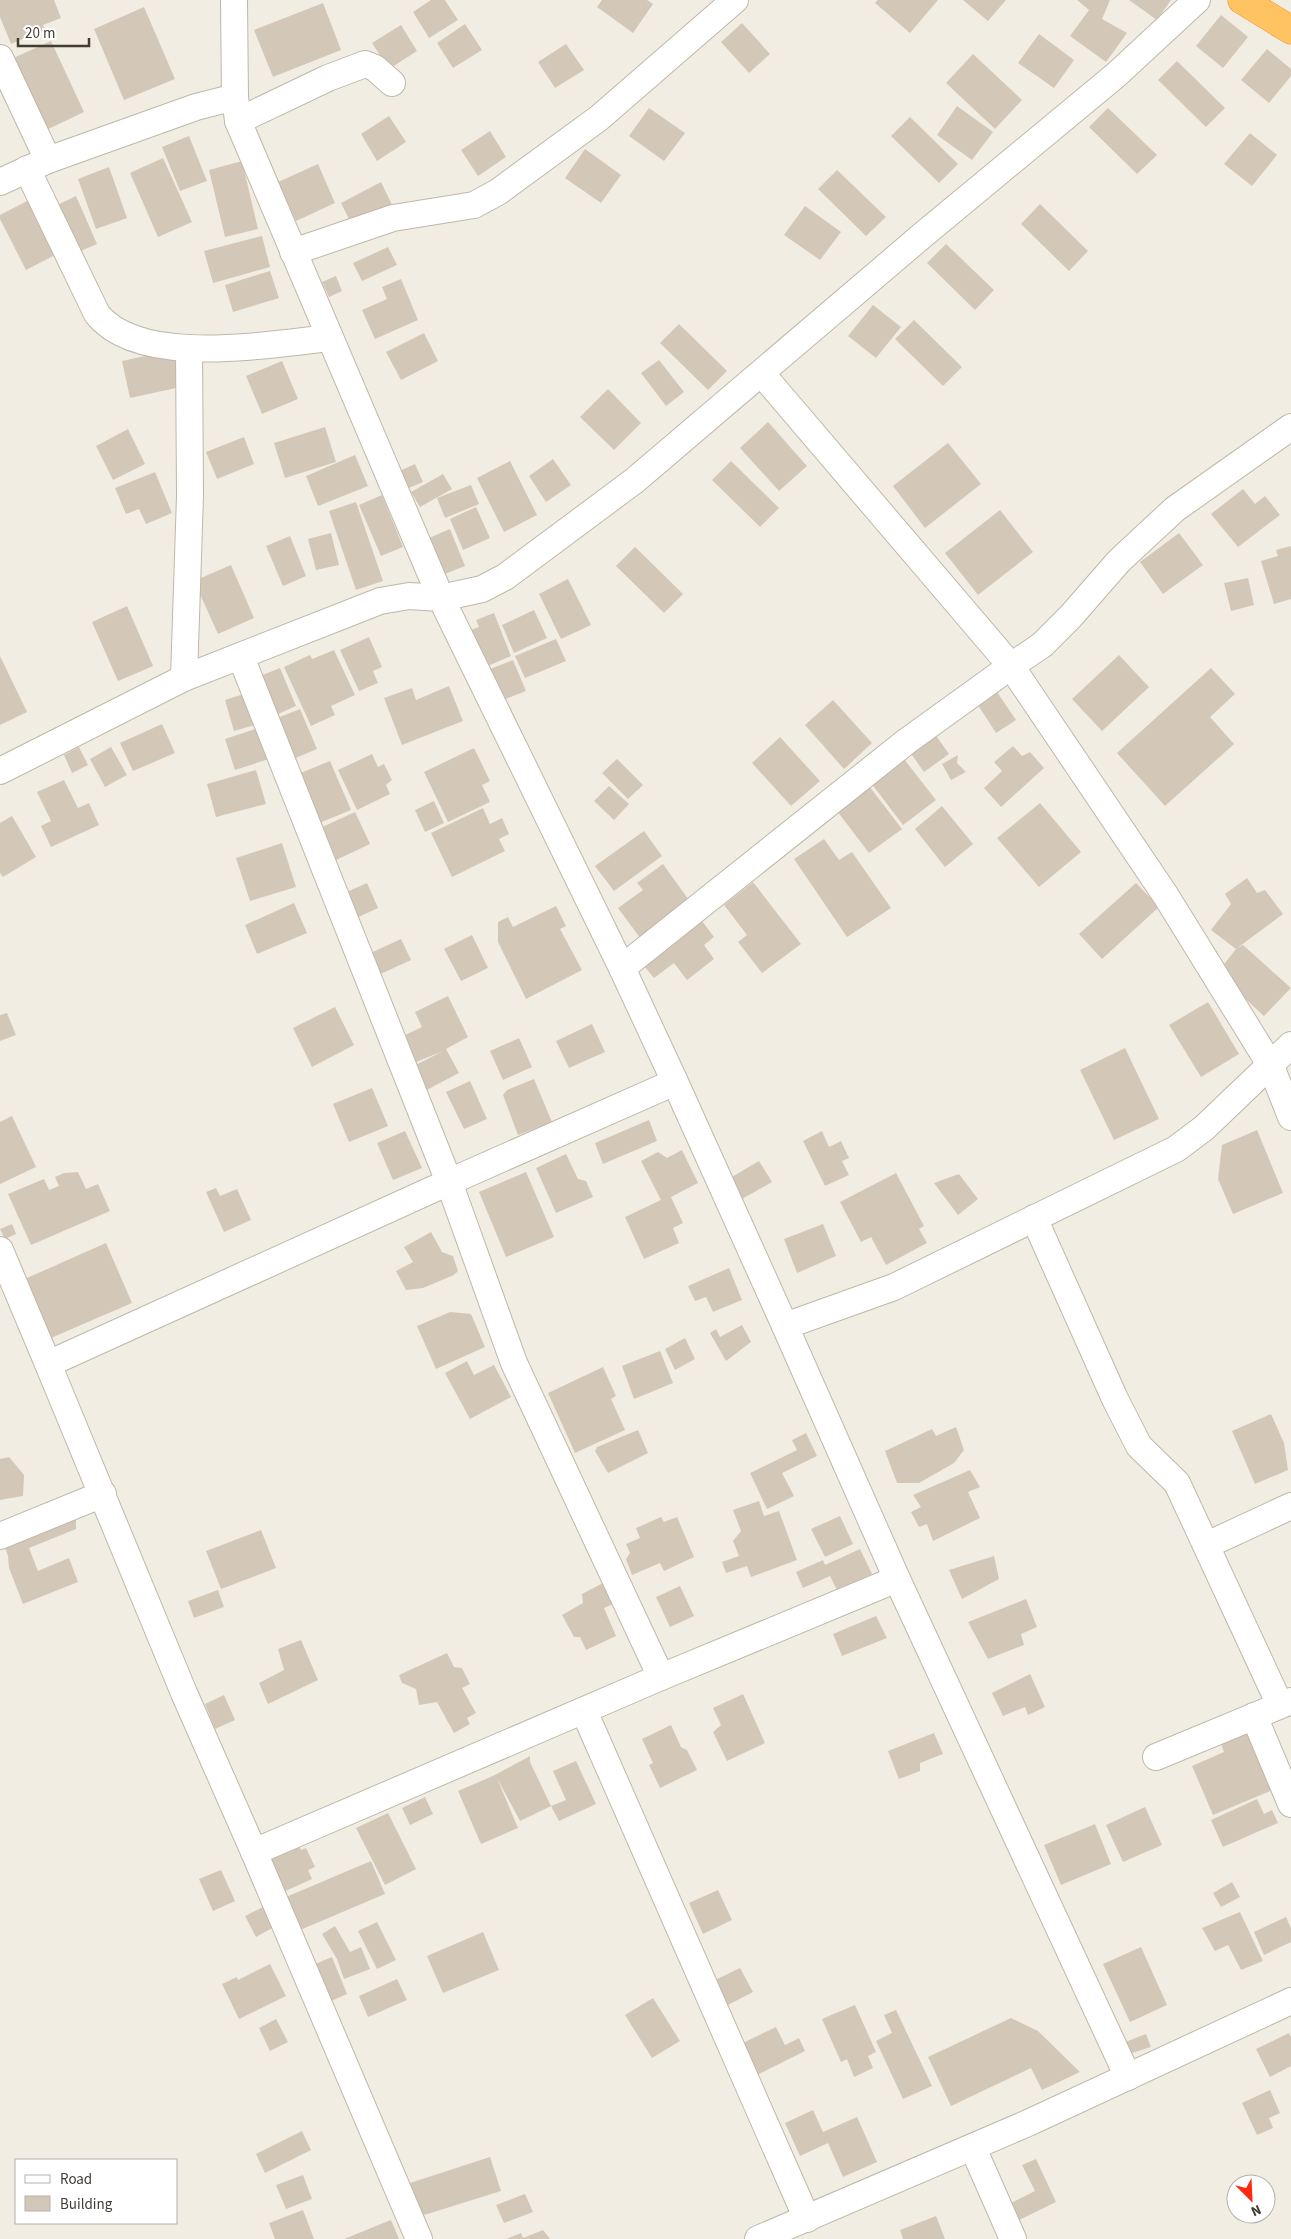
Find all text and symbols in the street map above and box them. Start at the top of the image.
scale bar [18,15,89,47]
text: 20 m [25,23,55,44]
legend [15,2159,178,2224]
text: Road [60,2169,92,2190]
north arrow [1226,2174,1276,2224]
text: Building [60,2194,113,2215]
text: N [1248,2199,1264,2221]

